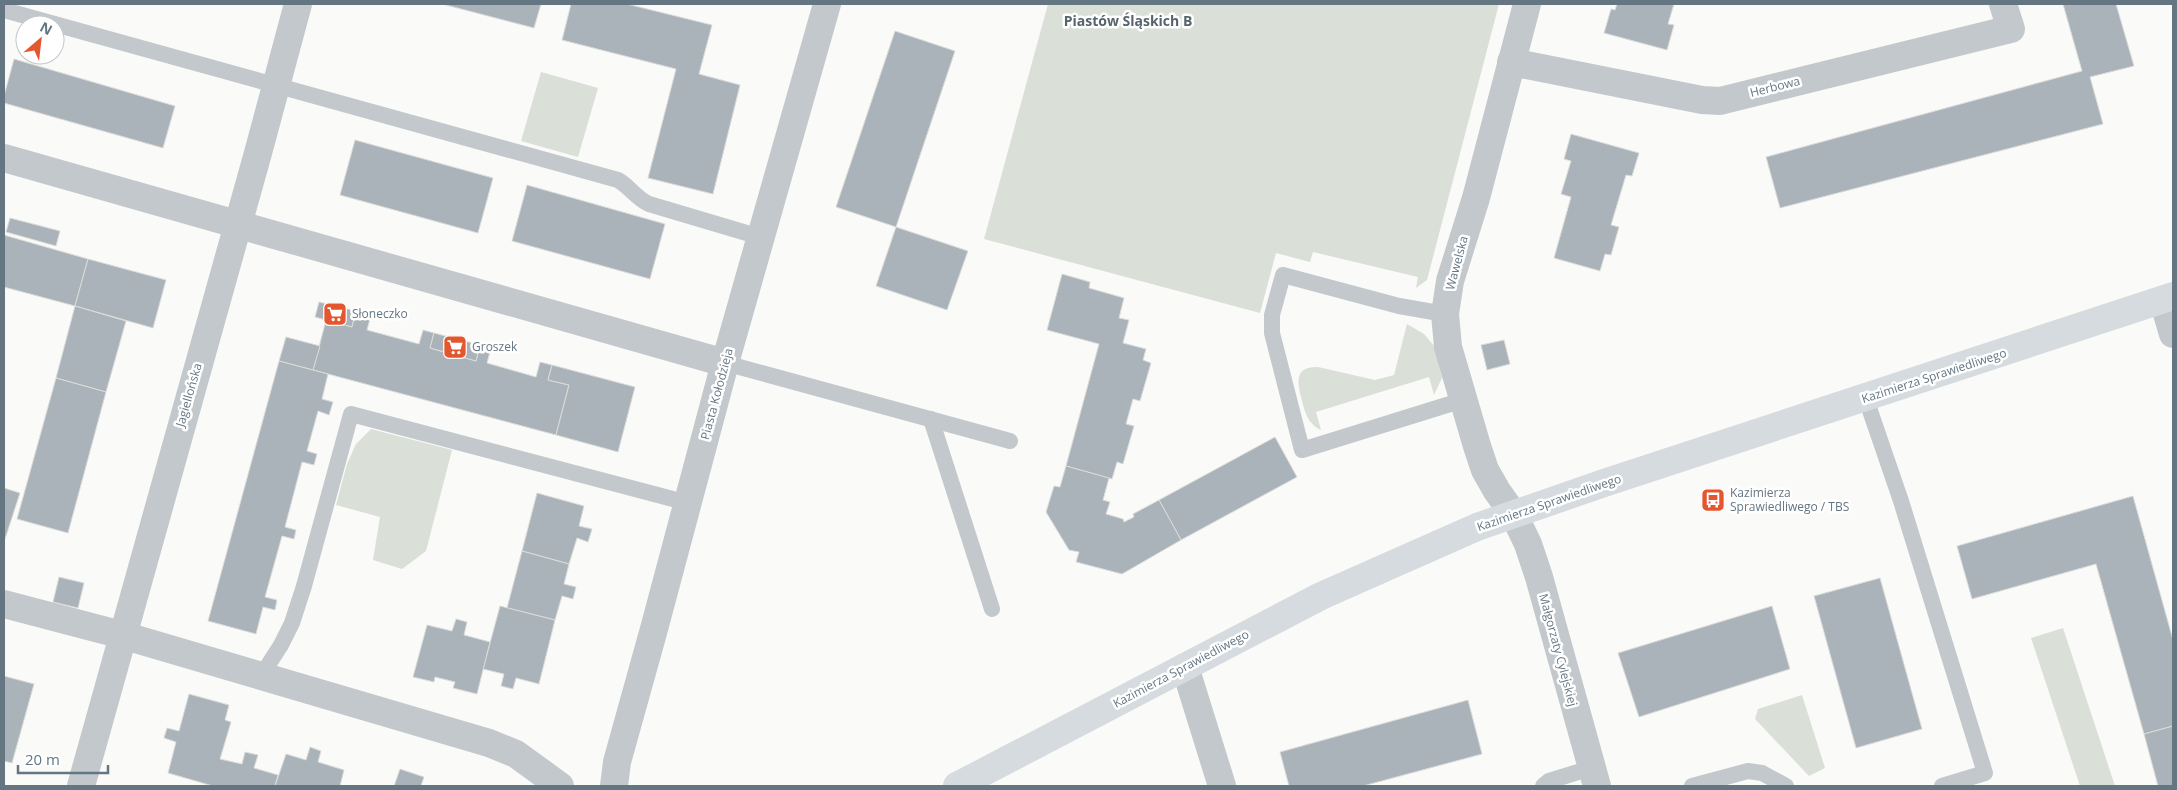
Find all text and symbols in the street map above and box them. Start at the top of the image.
district label: Piastów Śląskich B [1064,11,1192,30]
north arrow [15,15,65,65]
text: N [37,17,56,39]
street label: Herbowa [1748,72,1802,101]
street label: Wawelska [1441,234,1472,292]
supermarket icon: Słoneczko [322,301,348,327]
place label: Słoneczko [352,305,408,322]
supermarket icon: Groszek [442,334,468,360]
place label: Groszek [472,338,518,355]
street label: Kazimierza Sprawiedliwego [1859,344,2009,407]
street label: Piasta Kołodzieja [696,346,737,441]
street label: Jagiellońska [171,361,206,430]
street label: Kazimierza Sprawiedliwego [1474,470,1623,535]
place label: Kazimierza Sprawiedliwego / TBS [1730,484,1849,515]
bus stop icon: Kazimierza Sprawiedliwego / TBS [1700,487,1726,513]
street label: Małgorzaty Cylejskiej [1535,592,1582,708]
street label: Kazimierza Sprawiedliwego [1110,625,1252,712]
scale bar [18,742,108,774]
text: 20 m [25,749,60,769]

